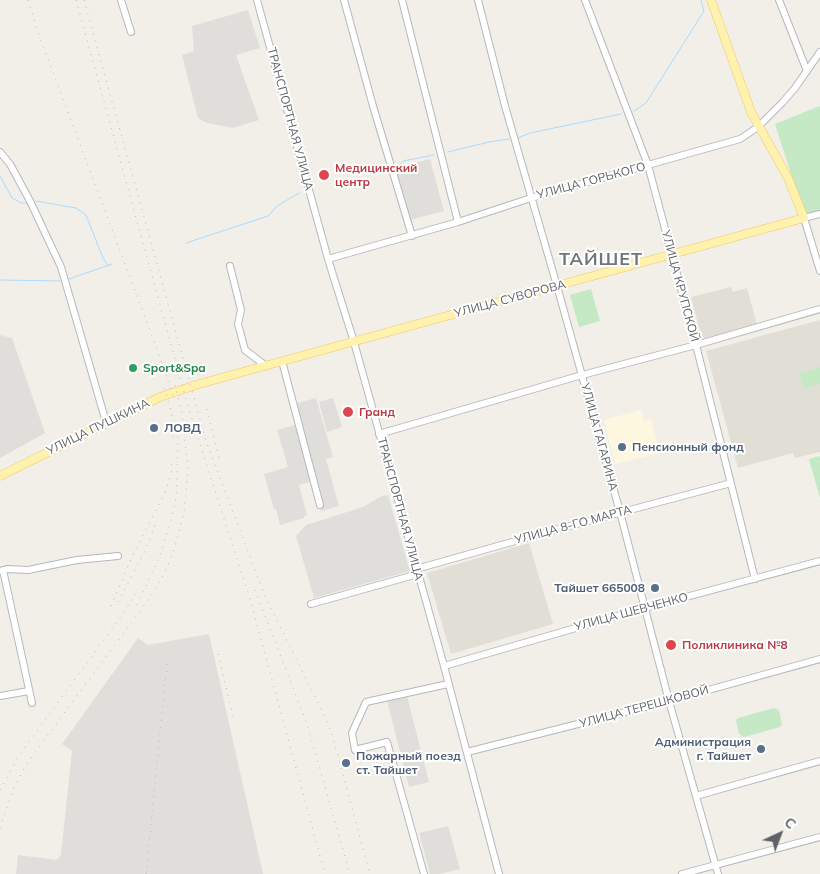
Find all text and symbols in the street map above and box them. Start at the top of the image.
street label: ТРАНСПОРТНАЯ УЛИЦА [264,46,316,192]
street label: УЛИЦА ГОРЬКОГО [535,160,647,202]
place label: Медицинский центр [335,161,417,189]
marker: Медицинский центр [317,168,331,182]
street label: УЛИЦА КРУПСКОЙ [658,229,702,343]
district label: ТАЙШЕТ [558,249,644,271]
street label: УЛИЦА СУВОРОВА [453,277,567,321]
place label: Sport&Spa [143,361,206,375]
marker: Sport&Spa [127,362,139,374]
street label: УЛИЦА ГАГАРИНА [578,381,620,493]
street label: УЛИЦА ПУШКИНА [44,396,152,458]
marker: Гранд [341,405,355,419]
place label: Гранд [359,405,395,419]
place label: ЛОВД [164,421,201,435]
marker: ЛОВД [148,422,160,434]
street label: ТРАНСПОРТНАЯ УЛИЦА [374,436,426,582]
place label: Пенсионный фонд [632,440,744,454]
marker: Пенсионный фонд [616,441,628,453]
street label: УЛИЦА 8-ГО МАРТА [513,502,633,548]
place label: Тайшет 665008 [554,581,645,595]
marker: Тайшет 665008 [649,582,661,594]
street label: УЛИЦА ШЕВЧЕНКО [572,590,690,634]
marker: Поликлиника №8 [664,638,678,652]
place label: Поликлиника №8 [682,638,788,652]
street label: УЛИЦА ТЕРЕШКОВОЙ [578,683,710,731]
place label: Администрация г. Тайшет [655,735,751,763]
marker: Администрация г. Тайшет [755,743,767,755]
place label: Пожарный поезд ст. Тайшет [356,749,461,777]
marker: Пожарный поезд ст. Тайшет [340,757,352,769]
north arrow [755,809,805,859]
text: С [781,813,800,833]

